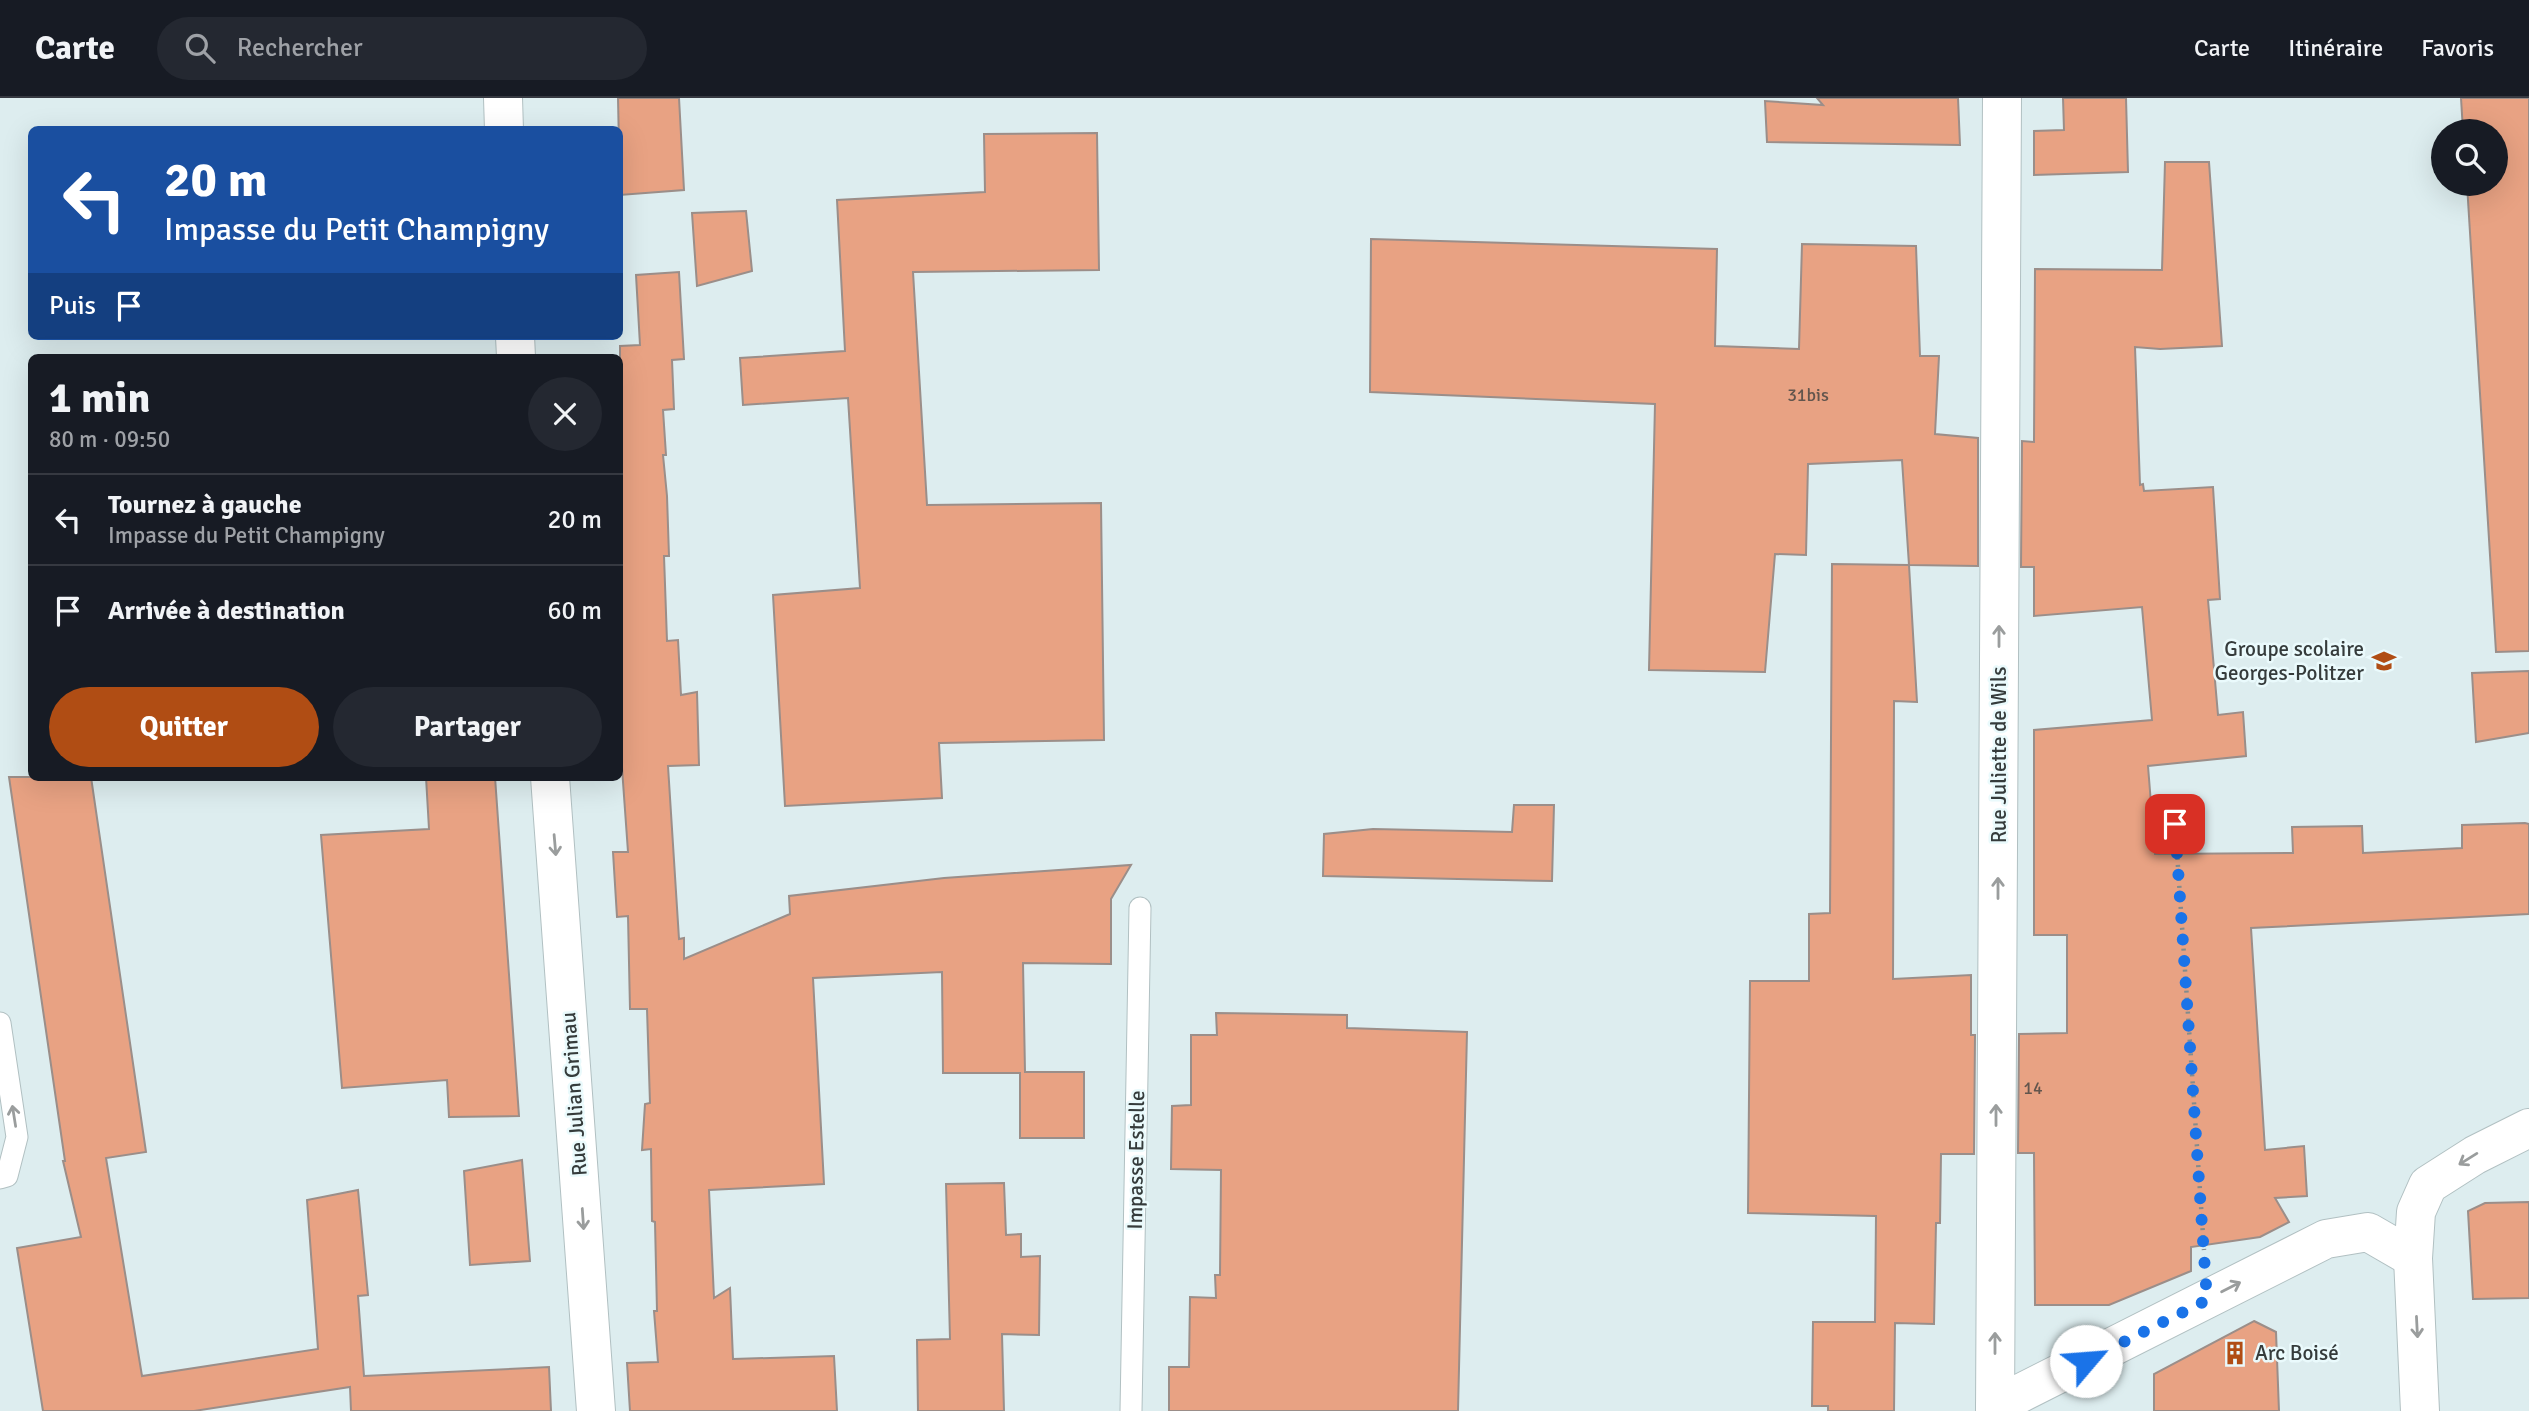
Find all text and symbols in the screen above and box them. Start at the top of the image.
search box [157,17,647,80]
text: Carte [35,28,115,69]
icon: search [181,29,219,67]
text: Rechercher [237,32,363,64]
text: Carte [2194,33,2250,63]
text: Itinéraire [2288,33,2383,63]
text: Favoris [2421,33,2494,63]
map controls [2431,119,2508,196]
button: search [2431,119,2508,196]
text: 20 m [164,150,267,210]
icon: left [49,154,140,245]
text: Impasse du Petit Champigny [164,210,549,249]
icon: arrive [110,287,148,325]
text: Puis [49,290,96,322]
text: 1 min [49,373,150,424]
button: close [528,377,602,451]
house number: 31bis [1787,384,1829,406]
text: 80 m · 09:50 [49,425,170,454]
text: Tournez à gauche [108,489,302,521]
icon: left [49,501,87,539]
text: 20 m [547,504,602,536]
text: Impasse du Petit Champigny [108,521,385,550]
icon: arrive [49,592,87,630]
text: Arrivée à destination [108,595,345,627]
text: 60 m [547,595,602,627]
one-way arrow [1992,625,2006,648]
place label: Groupe scolaire Georges-Politzer [2215,636,2364,686]
school or university icon: Groupe scolaire Georges-Politzer [2370,647,2398,675]
street label: Rue Juliette de Wils [1986,667,2012,843]
button: Quitter [49,687,319,767]
button: Partager [333,687,602,767]
pin [2145,794,2205,854]
icon: arrive [2156,805,2194,843]
one-way arrow [549,833,562,856]
one-way arrow [1991,877,2005,900]
street label: Rue Julian Grimau [555,1011,593,1177]
house number: 14 [2023,1077,2043,1099]
street label: Impasse Estelle [1122,1090,1150,1230]
one-way arrow [1989,1104,2003,1127]
one-way arrow [7,1105,20,1128]
one-way arrow [2459,1153,2479,1167]
one-way arrow [576,1207,589,1230]
one-way arrow [2220,1280,2241,1294]
one-way arrow [2410,1315,2423,1338]
position arrow [2049,1324,2123,1398]
one-way arrow [1988,1332,2002,1355]
building icon: Arc Boisé [2221,1339,2249,1367]
place label: Arc Boisé [2255,1340,2339,1366]

